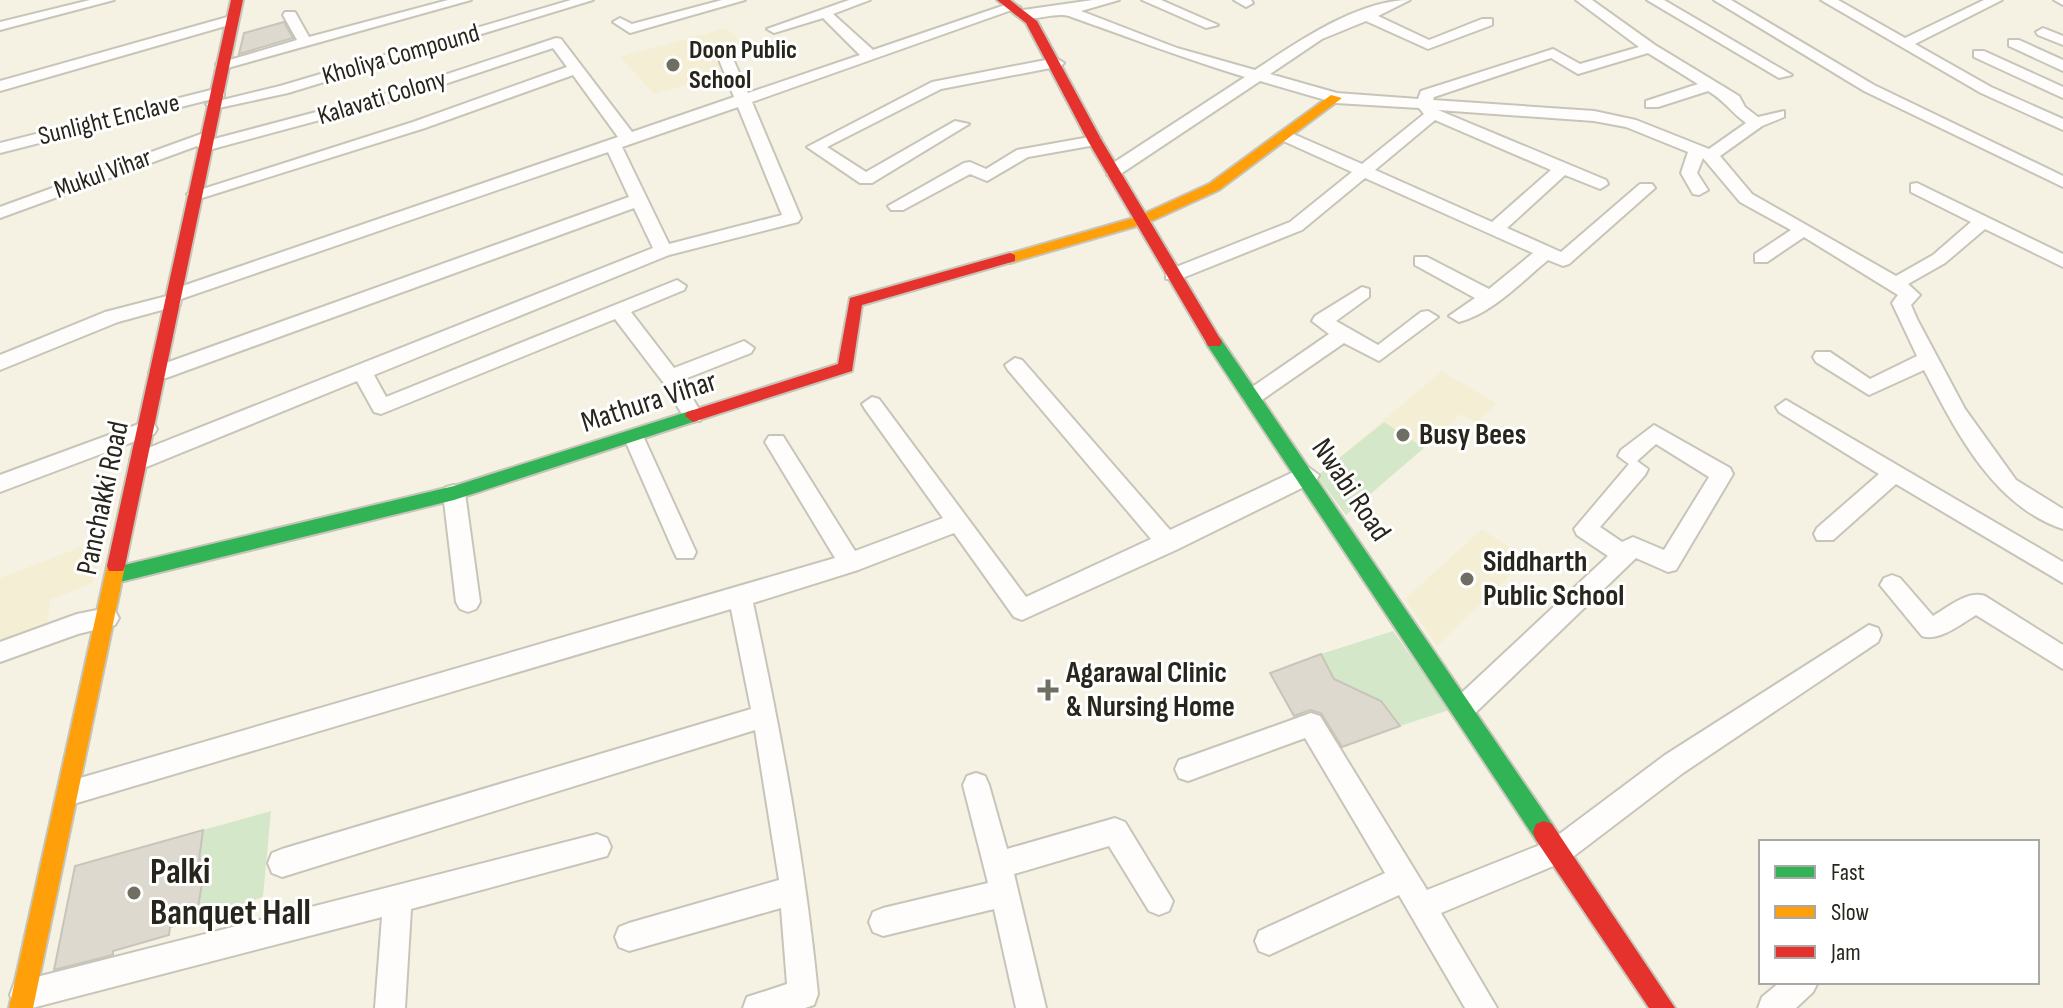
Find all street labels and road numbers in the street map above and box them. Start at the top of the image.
street label: Kholiya Compound [319,18,483,92]
street label: Kalavati Colony [314,64,450,132]
street label: Sunlight Enclave [35,88,183,152]
street label: Mukul Vihar [50,142,156,206]
street label: Mathura Vihar [577,363,722,441]
street label: Panchakki Road [69,418,137,578]
street label: Nwabi Road [1304,432,1398,548]

